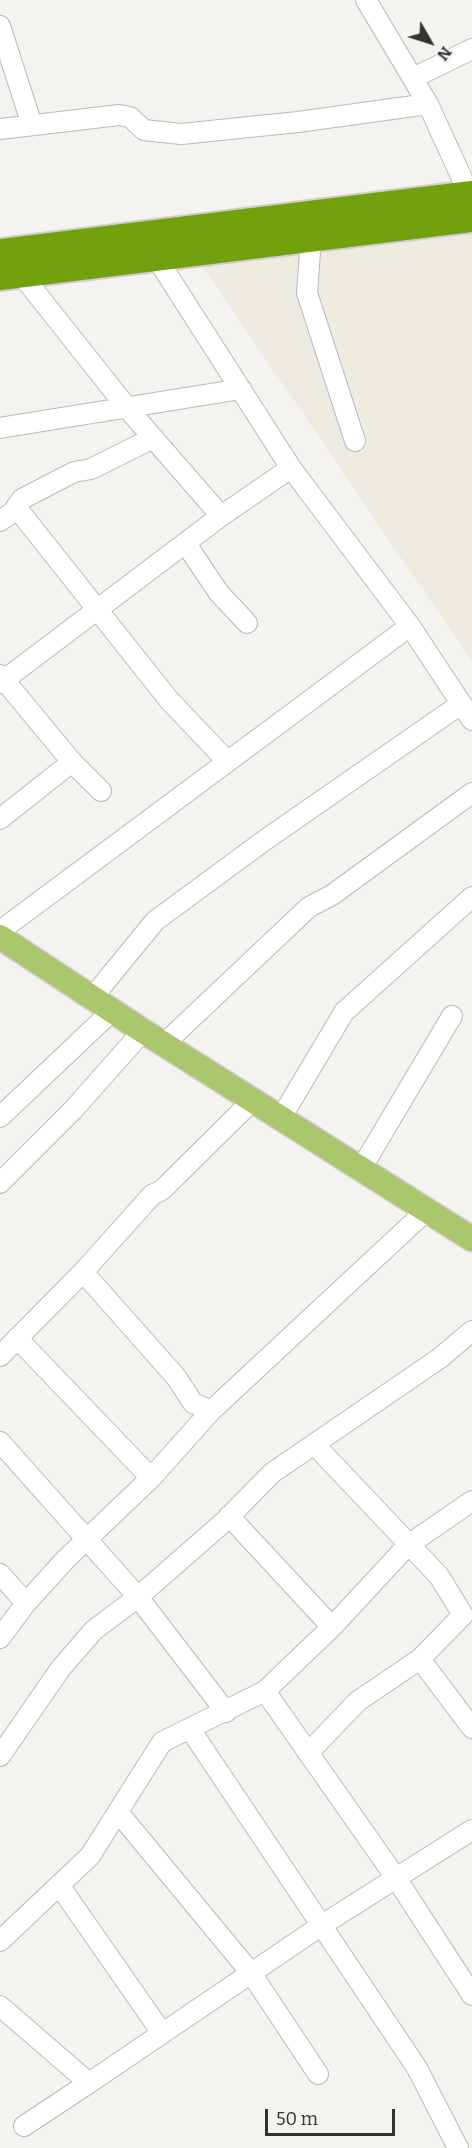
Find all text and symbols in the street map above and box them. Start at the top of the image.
north arrow [400,12,460,72]
text: N [433,43,456,64]
scale bar [268,2097,398,2135]
text: 50 m [276,2108,318,2130]

